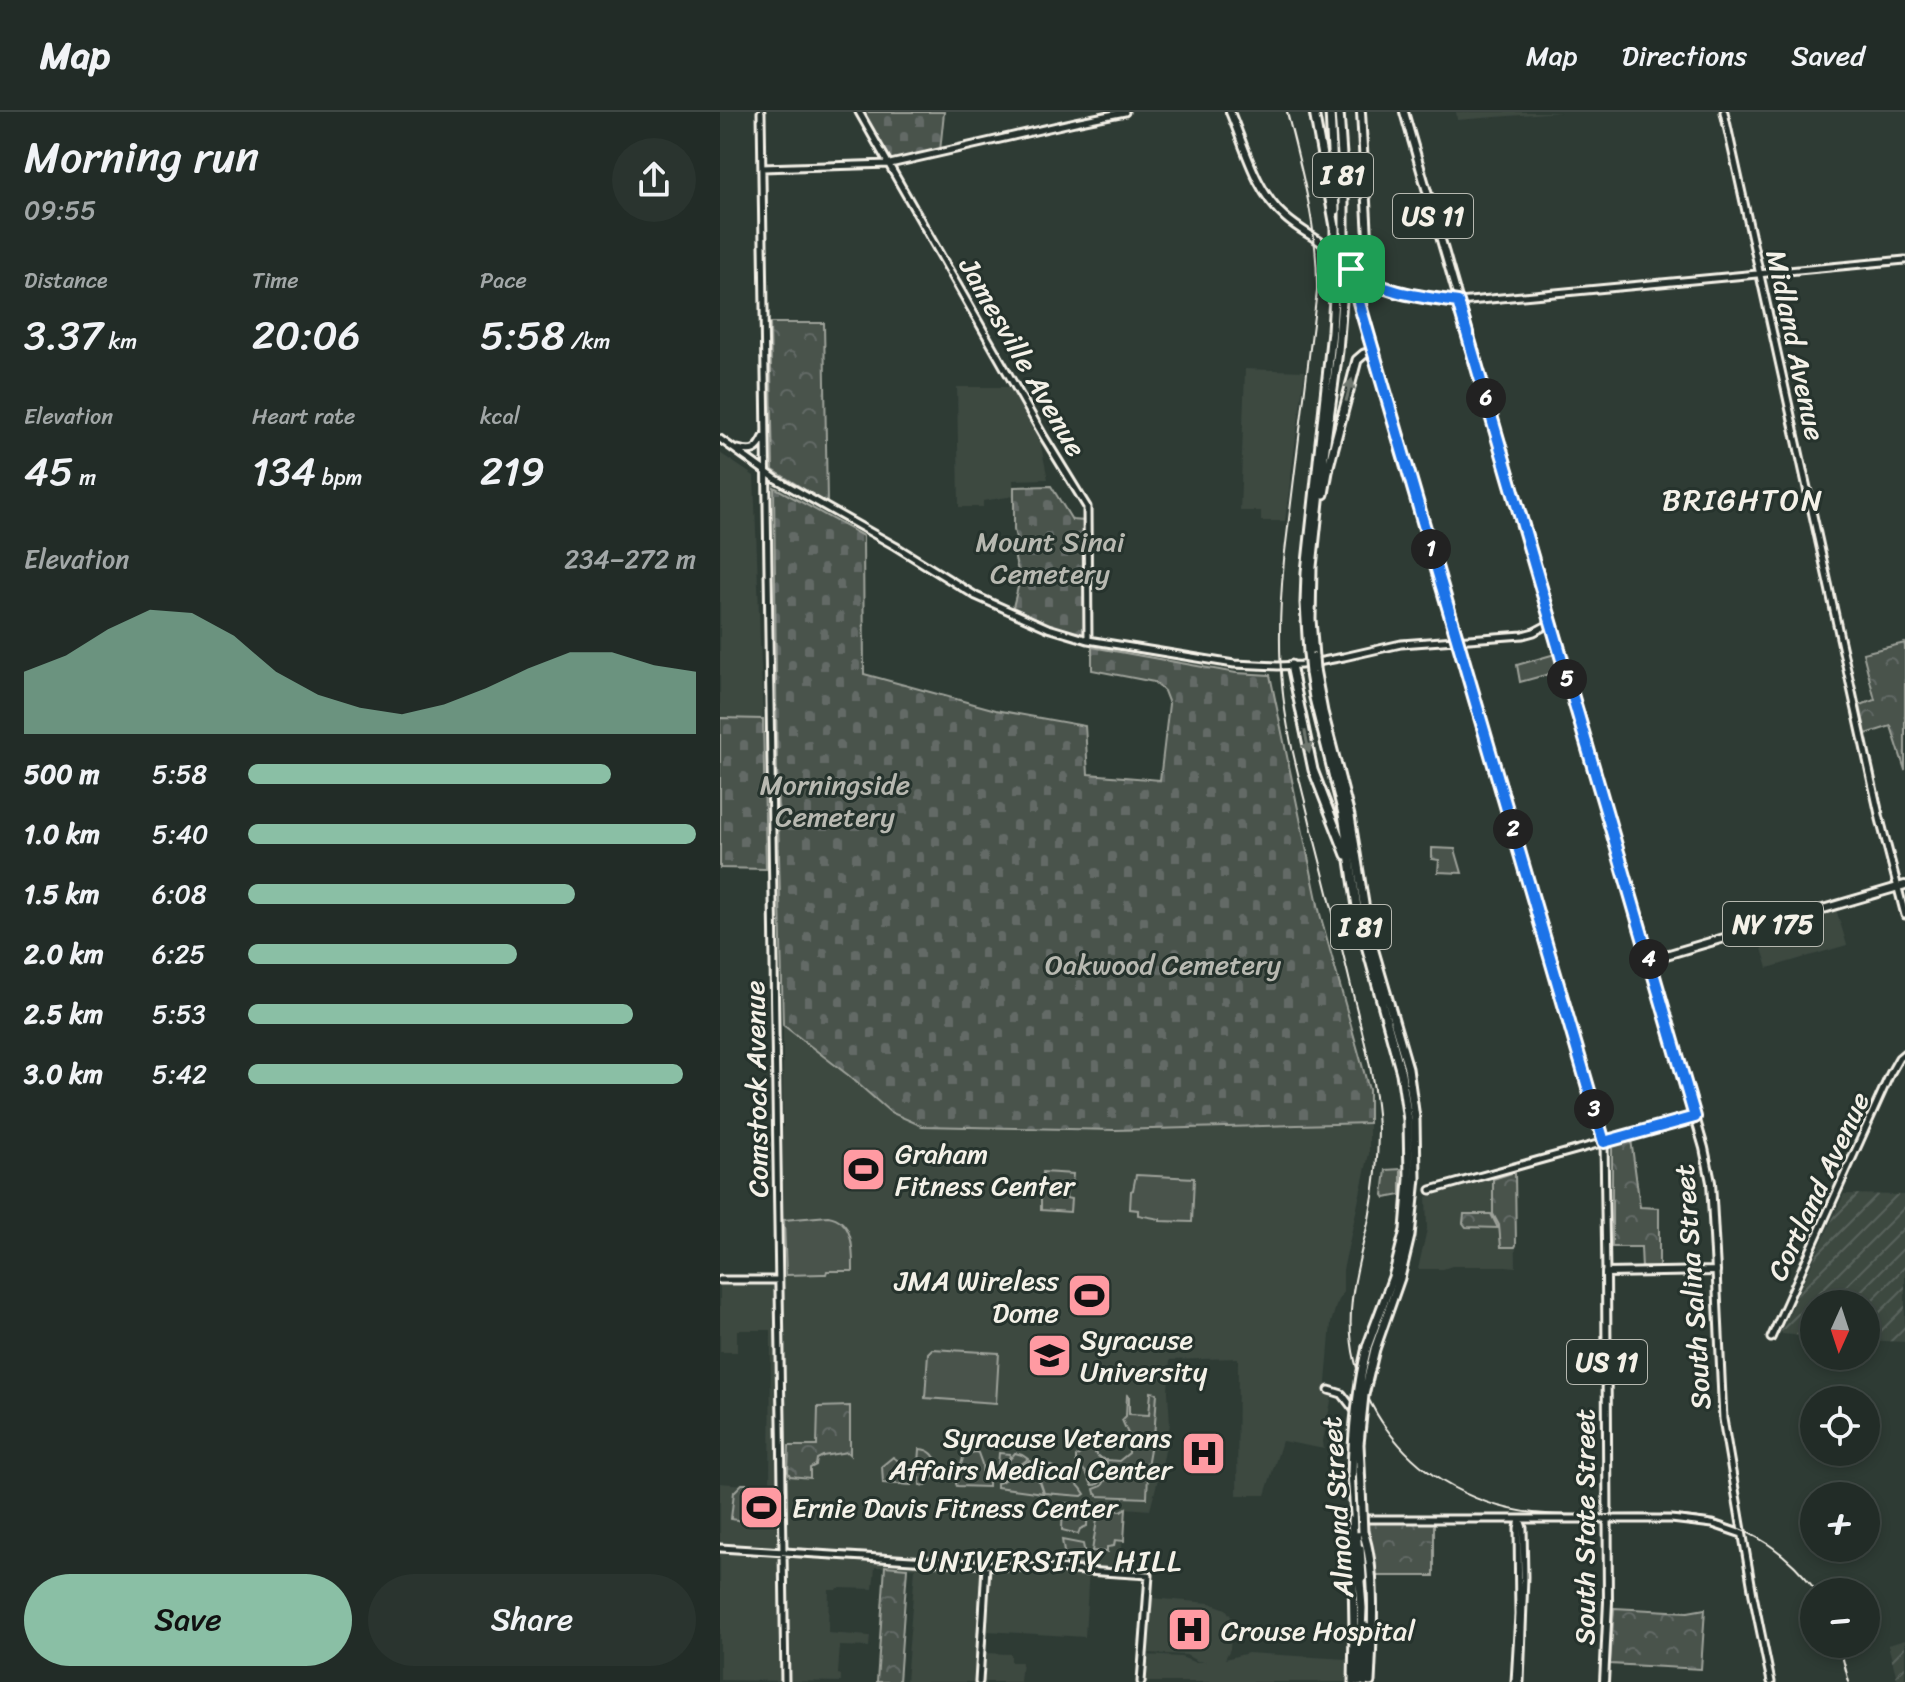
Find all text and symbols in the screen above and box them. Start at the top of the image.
text: Map [40,22,110,89]
text: Map [1526,31,1578,80]
text: Directions [1622,31,1747,80]
text: Saved [1791,31,1865,80]
text: Morning run [24,118,259,196]
button: share [612,138,696,222]
road number: I 81 [1313,153,1373,197]
text: 09:55 [24,187,96,233]
road number: US 11 [1393,194,1473,238]
pin [1317,235,1385,303]
street label: Midland Avenue [1751,245,1840,445]
street label: Jamesville Avenue [945,247,1100,467]
icon: arrive [1329,247,1373,291]
text: Distance [24,261,108,300]
text: Time [252,261,299,300]
text: Pace [480,261,527,300]
text: 3.37 [24,300,103,371]
text: 20:06 [252,300,360,371]
text: 5:58 [480,300,565,371]
text: km [103,322,137,361]
text: /km [565,322,610,361]
one-way arrow [1344,377,1356,402]
pin: 6 [1466,378,1506,418]
text: 6 [1480,378,1492,417]
text: Elevation [24,397,113,436]
text: Heart rate [252,397,355,436]
text: kcal [480,397,520,436]
text: 45 [24,436,73,507]
text: 134 [252,436,316,507]
text: 219 [480,436,545,507]
text: m [73,458,96,497]
text: bpm [316,458,362,497]
district label: BRIGHTON [1662,473,1824,527]
park label: Mount Sinai Cemetery [976,517,1126,598]
pin: 1 [1411,529,1451,569]
text: 1 [1426,529,1436,568]
text: Elevation [24,536,129,582]
text: 234–272 m [564,536,696,582]
pin: 5 [1547,659,1587,699]
text: 5 [1560,659,1574,698]
one-way arrow [1301,730,1313,755]
text: 500 m [24,751,99,797]
text: 5:58 [152,751,207,797]
park label: Morningside Cemetery [760,760,910,841]
pin: 2 [1493,809,1533,849]
text: 2 [1507,809,1519,848]
text: 1.0 km [24,811,100,857]
text: 5:40 [152,811,208,857]
text: 1.5 km [24,871,99,917]
text: 6:08 [152,871,207,917]
road number: NY 175 [1723,902,1823,946]
road number: I 81 [1331,905,1391,949]
text: 2.0 km [24,931,104,977]
text: 6:25 [152,931,206,977]
pin: 4 [1629,939,1669,979]
text: 4 [1642,939,1656,978]
park label: Oakwood Cemetery [1045,940,1281,989]
street label: Comstock Avenue [730,980,783,1198]
text: 2.5 km [24,991,103,1037]
text: 5:53 [152,991,206,1037]
text: 3.0 km [24,1051,103,1097]
text: 5:42 [152,1051,207,1097]
street label: Cortland Avenue [1753,1083,1884,1289]
pin: 3 [1574,1089,1614,1129]
text: 3 [1588,1089,1600,1128]
place label: Graham Fitness Center [895,1129,1076,1210]
sports icon: Graham Fitness Center [840,1145,888,1193]
street label: South Salina Street [1659,1162,1726,1411]
place label: JMA Wireless Dome [893,1256,1059,1337]
sports icon: JMA Wireless Dome [1066,1272,1114,1320]
north arrow [1800,1290,1880,1370]
map controls [1800,1290,1880,1658]
place label: Syracuse University [1080,1315,1208,1396]
school or university icon: Syracuse University [1025,1331,1073,1379]
road number: US 11 [1567,1340,1647,1384]
button: locate [1800,1386,1880,1466]
street label: South State Street [1560,1409,1609,1645]
place label: Syracuse Veterans Affairs Medical Center [888,1413,1174,1494]
street label: Almond Street [1307,1415,1368,1600]
hospital icon: Syracuse Veterans Affairs Medical Center [1179,1429,1227,1477]
button: + [1800,1482,1880,1562]
sports icon: Ernie Davis Fitness Center [737,1483,785,1531]
place label: Ernie Davis Fitness Center [792,1483,1119,1532]
district label: UNIVERSITY HILL [917,1534,1183,1588]
button: Save [24,1574,352,1666]
button: Share [368,1574,696,1666]
button: − [1800,1578,1880,1658]
hospital icon: Crouse Hospital [1166,1606,1214,1654]
place label: Crouse Hospital [1221,1606,1416,1655]

